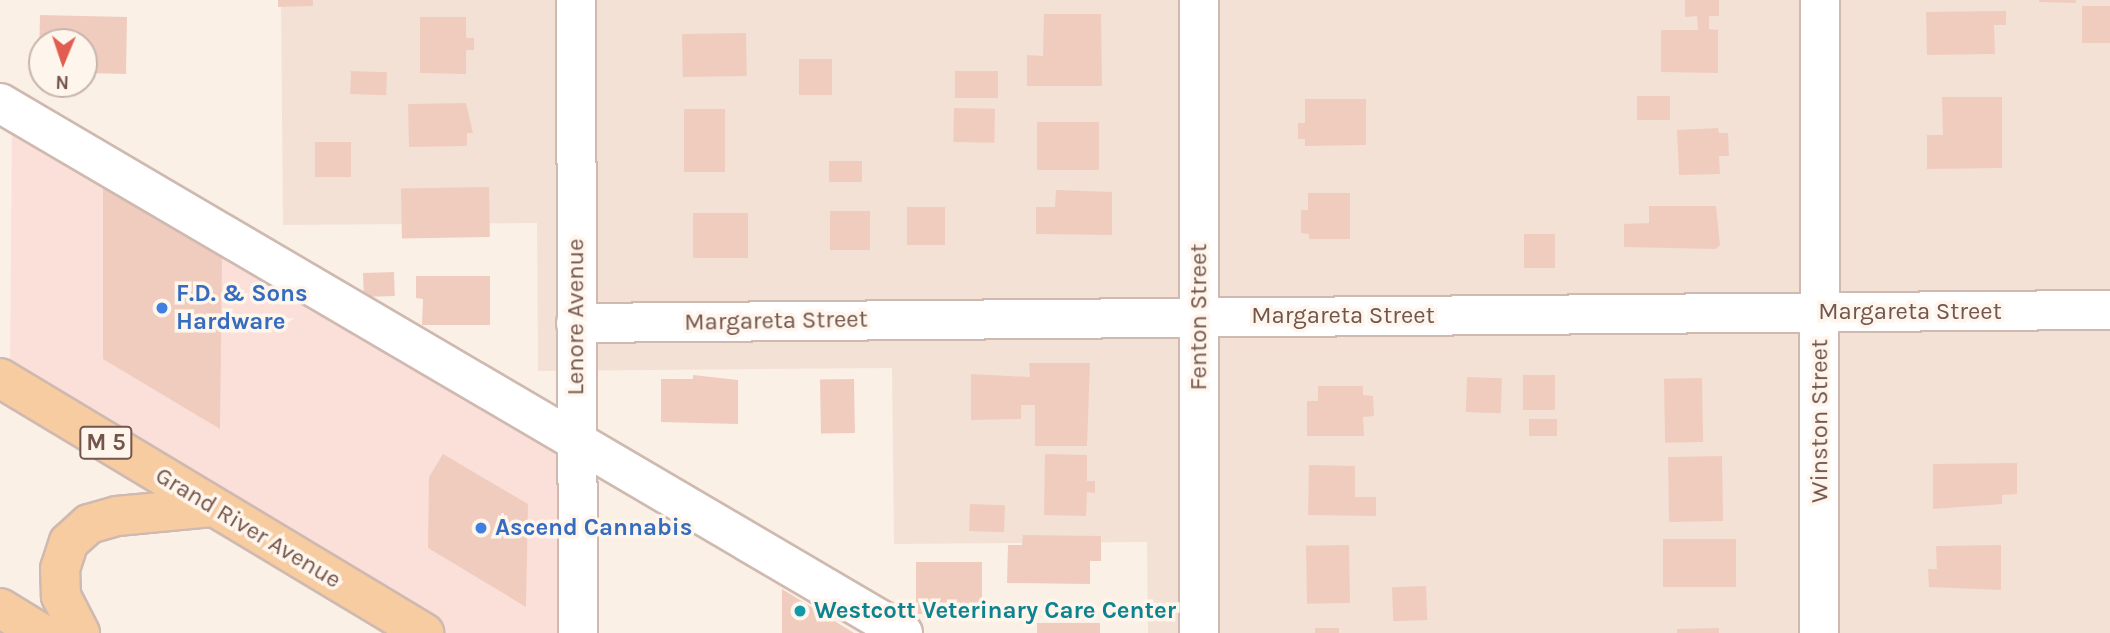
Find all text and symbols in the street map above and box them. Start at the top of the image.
north arrow [28,28,98,98]
text: N [55,71,70,93]
street label: Lenore Avenue [562,239,590,395]
street label: Fenton Street [1185,244,1213,390]
place label: F.D. & Sons Hardware [176,280,308,336]
street label: Margareta Street [1818,298,2002,326]
marker: F.D. & Sons Hardware [154,300,170,316]
street label: Margareta Street [1251,302,1435,330]
street label: Margareta Street [684,305,868,337]
street label: Winston Street [1806,339,1834,503]
road number: M 5 [78,424,134,462]
street label: Grand River Avenue [150,461,346,595]
place label: Ascend Cannabis [495,514,692,542]
marker: Ascend Cannabis [473,520,489,536]
place label: Westcott Veterinary Care Center [814,597,1176,625]
marker: Westcott Veterinary Care Center [792,603,808,619]

